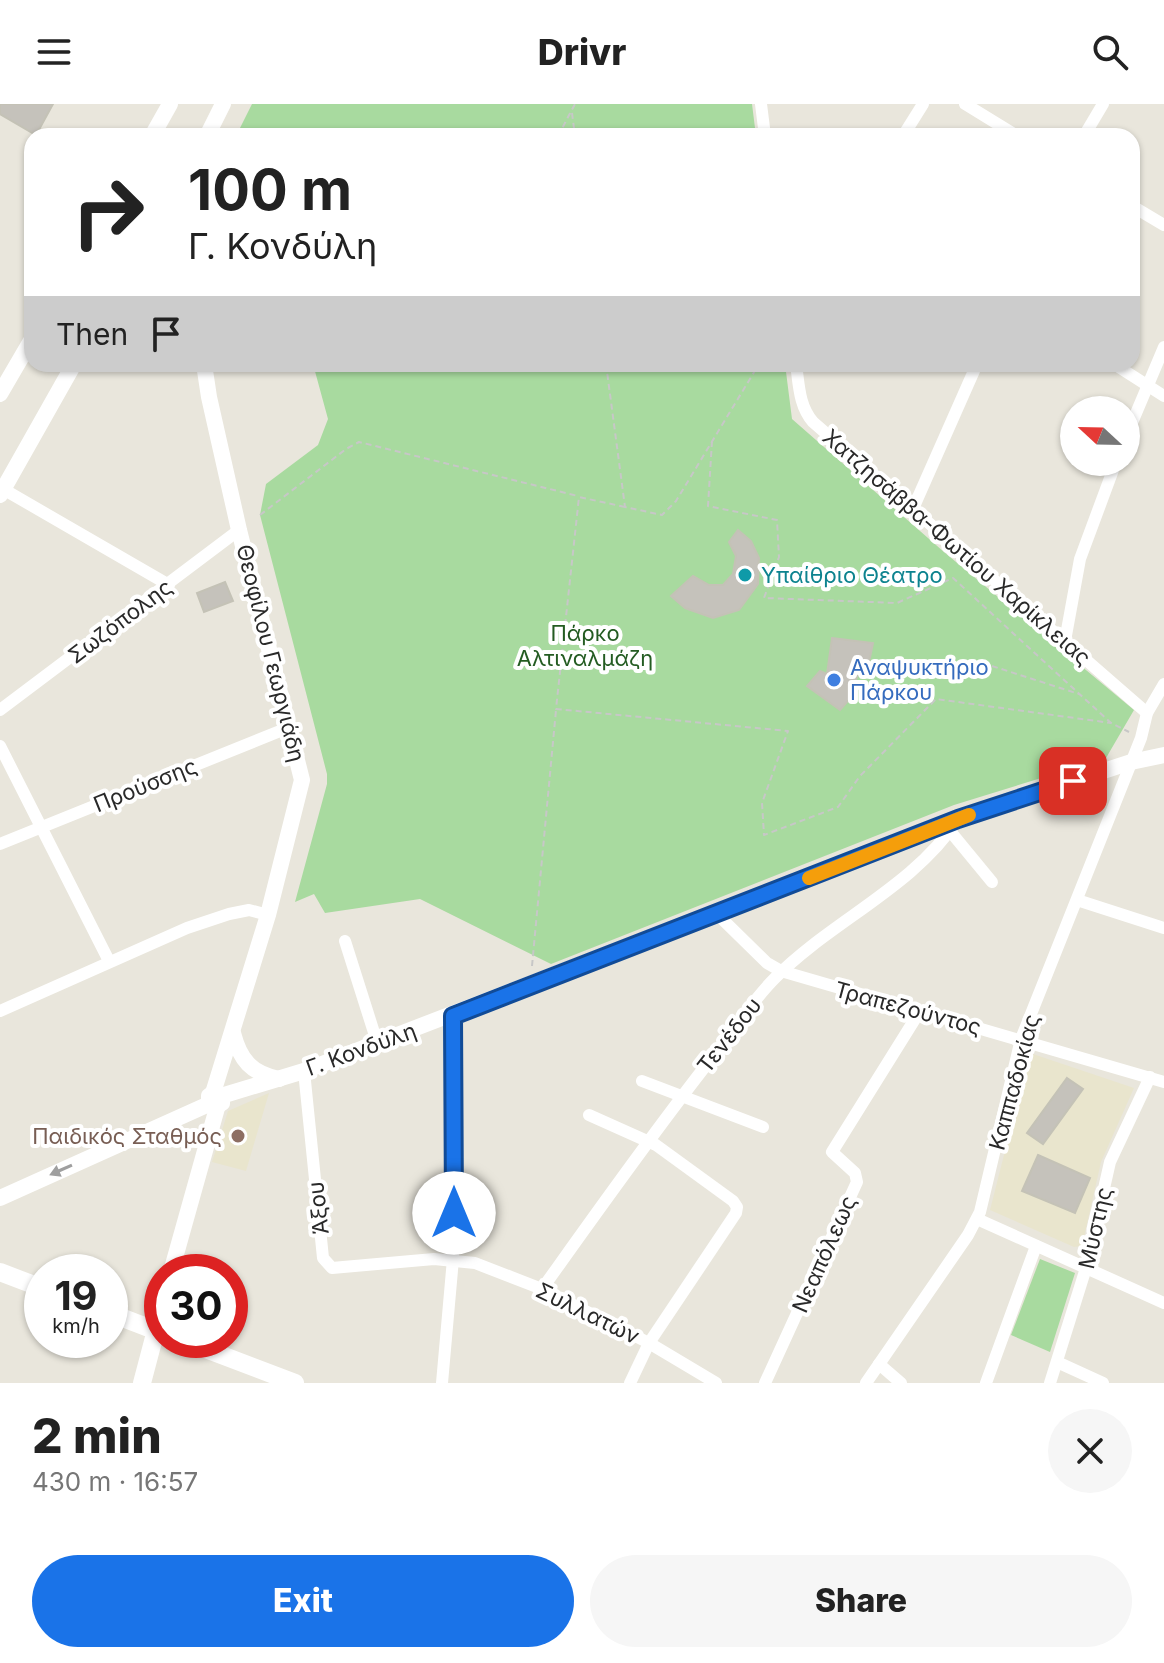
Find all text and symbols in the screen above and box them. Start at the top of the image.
icon: menu [32,30,76,74]
text: Drivr [538,30,626,74]
icon: search [1088,30,1132,74]
text: 100 m [188,156,352,224]
icon: right [56,160,160,264]
text: Γ. Κονδύλη [188,224,377,268]
icon: arrive [144,312,188,356]
text: Then [56,316,128,352]
north arrow [1060,396,1140,476]
map controls [1060,396,1140,476]
street label: Χατζησάββα-Φωτίου Χαρίκλειας [818,424,1096,670]
street label: Θεοφίλου Γεωργιάδη [231,542,311,764]
place label: Υπαίθριο Θέατρο [761,562,943,588]
marker: Υπαίθριο Θέατρο [736,566,754,584]
street label: Σωζόπολης [63,574,177,668]
park label: Πάρκο Αλτιναλμάζη [517,620,653,671]
place label: Αναψυκτήριο Πάρκου [850,654,989,705]
marker: Αναψυκτήριο Πάρκου [825,671,843,689]
pin [1039,747,1107,815]
street label: Προύσσης [90,753,200,817]
icon: arrive [1051,759,1095,803]
street label: Τραπεζούντος [832,976,984,1040]
street label: Τενέδου [692,992,766,1078]
street label: Καππαδοκίας [983,1011,1045,1153]
street label: Γ. Κονδύλη [302,1017,420,1081]
place label: Παιδικός Σταθμός [32,1123,222,1149]
marker: Παιδικός Σταθμός [229,1127,247,1145]
one-way arrow [49,1164,73,1177]
position arrow [412,1171,496,1255]
street label: Άξου [302,1180,334,1236]
street label: Μύστης [1073,1185,1117,1271]
street label: Νεαπόλεως [787,1191,861,1317]
speed limit sign: 30 [144,1254,248,1358]
text: 19 [54,1271,98,1320]
street label: Συλλατών [532,1277,644,1349]
text: km/h [52,1314,100,1338]
text: 2 min [32,1406,162,1465]
button: close [1048,1409,1132,1493]
text: 430 m · 16:57 [32,1466,198,1497]
button: Exit [32,1555,574,1647]
button: Share [590,1555,1132,1647]

